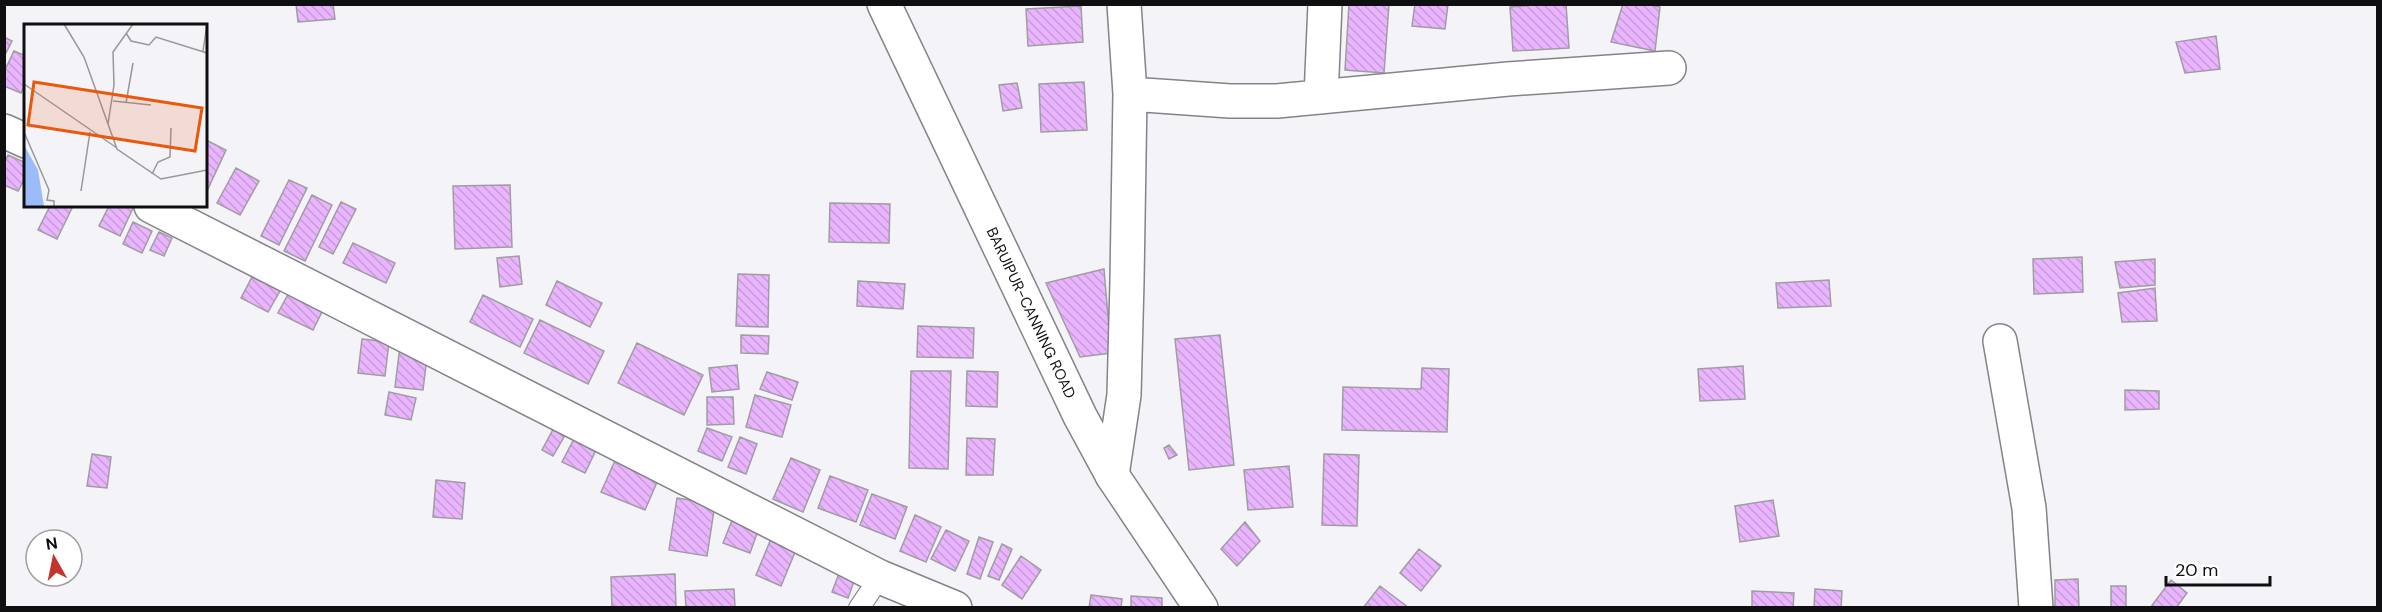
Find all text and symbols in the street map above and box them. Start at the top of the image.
inset map [24,24,207,207]
street label: BARUIPUR-CANNING ROAD [982,224,1080,402]
north arrow [24,528,84,588]
text: N [44,532,59,555]
scale bar [2166,549,2270,587]
text: 20 m [2175,558,2218,582]

